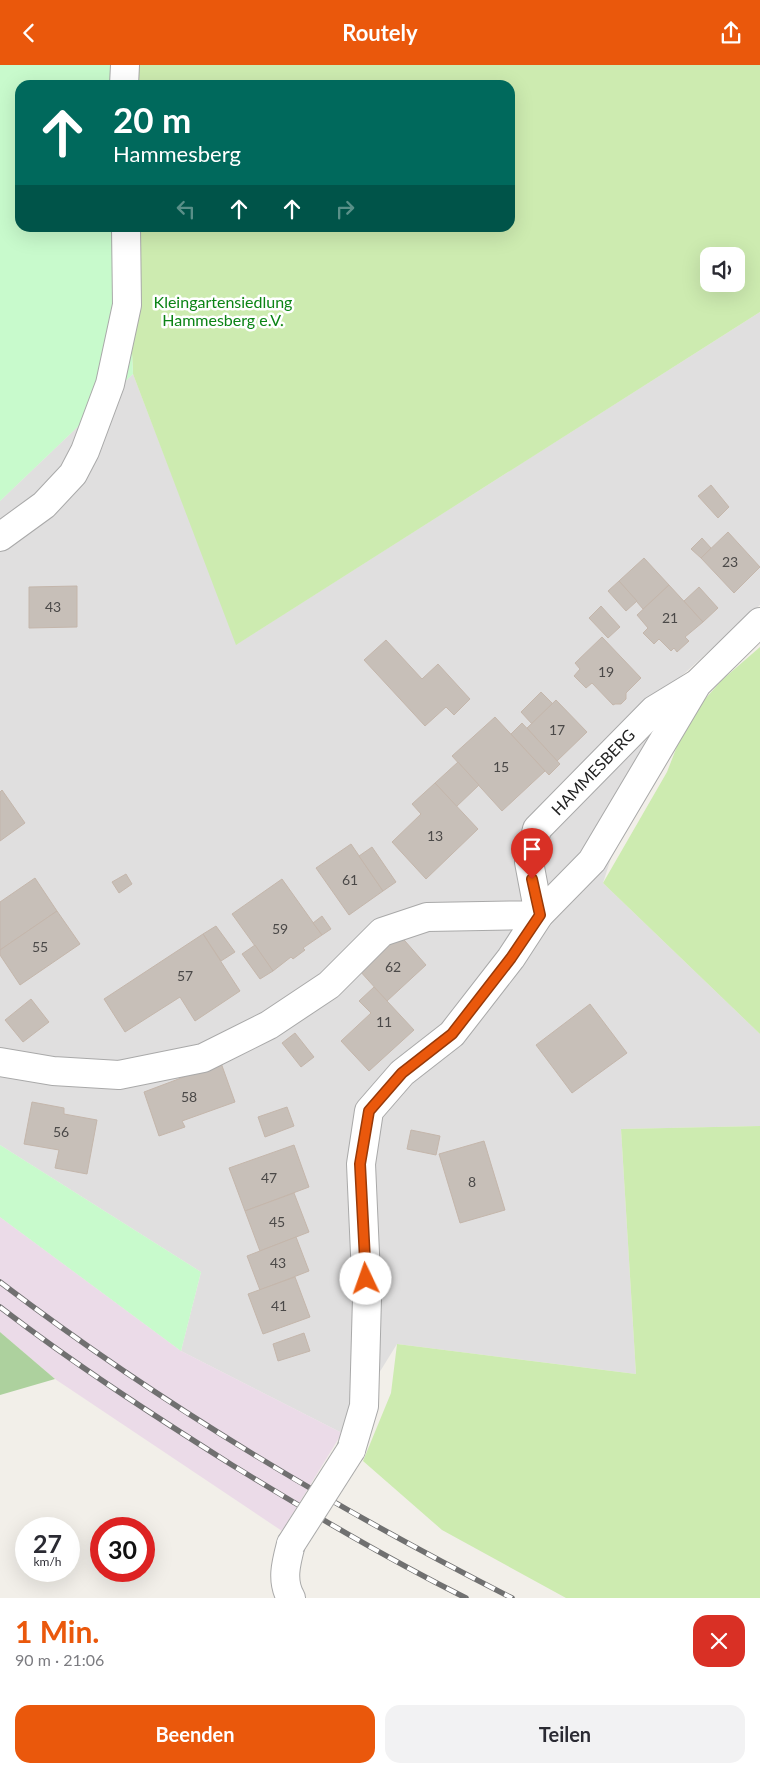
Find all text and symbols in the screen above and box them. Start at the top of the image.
icon: back [15,19,43,47]
text: Routely [342,19,418,46]
icon: share [717,19,745,47]
text: 20 m [113,98,191,140]
icon: ahead [30,100,95,165]
text: Hammesberg [113,140,241,167]
icon: left [172,195,200,223]
icon: ahead [225,195,253,223]
icon: ahead [278,195,306,223]
icon: right [331,195,359,223]
map controls [700,247,745,292]
button: sound [700,247,745,292]
park label: Kleingartensiedlung Hammesberg e.V. [154,292,292,329]
house number: 23 [722,553,738,570]
house number: 43 [45,598,61,615]
house number: 21 [662,609,678,626]
house number: 19 [598,663,614,680]
house number: 17 [549,721,565,738]
street label: HAMMESBERG [547,725,638,818]
house number: 15 [493,758,509,775]
house number: 13 [427,827,443,844]
pin [511,828,553,879]
icon: arrive [518,835,546,863]
house number: 61 [342,871,358,888]
house number: 59 [272,920,288,937]
house number: 55 [32,938,48,955]
house number: 62 [385,958,401,975]
house number: 57 [177,967,193,984]
house number: 11 [376,1013,392,1030]
house number: 58 [181,1088,197,1105]
house number: 56 [53,1123,69,1140]
house number: 47 [261,1169,277,1186]
house number: 8 [468,1173,476,1190]
house number: 45 [269,1213,285,1230]
position arrow [339,1252,391,1304]
house number: 43 [270,1254,286,1271]
house number: 41 [271,1297,287,1314]
speed limit sign: 30 [90,1517,155,1582]
text: 27 [33,1528,62,1558]
text: km/h [33,1554,62,1569]
text: 1 Min. [15,1613,100,1649]
button: close [693,1615,745,1667]
text: 90 m · 21:06 [15,1650,104,1669]
button: Beenden [15,1705,375,1763]
button: Teilen [385,1705,745,1763]

